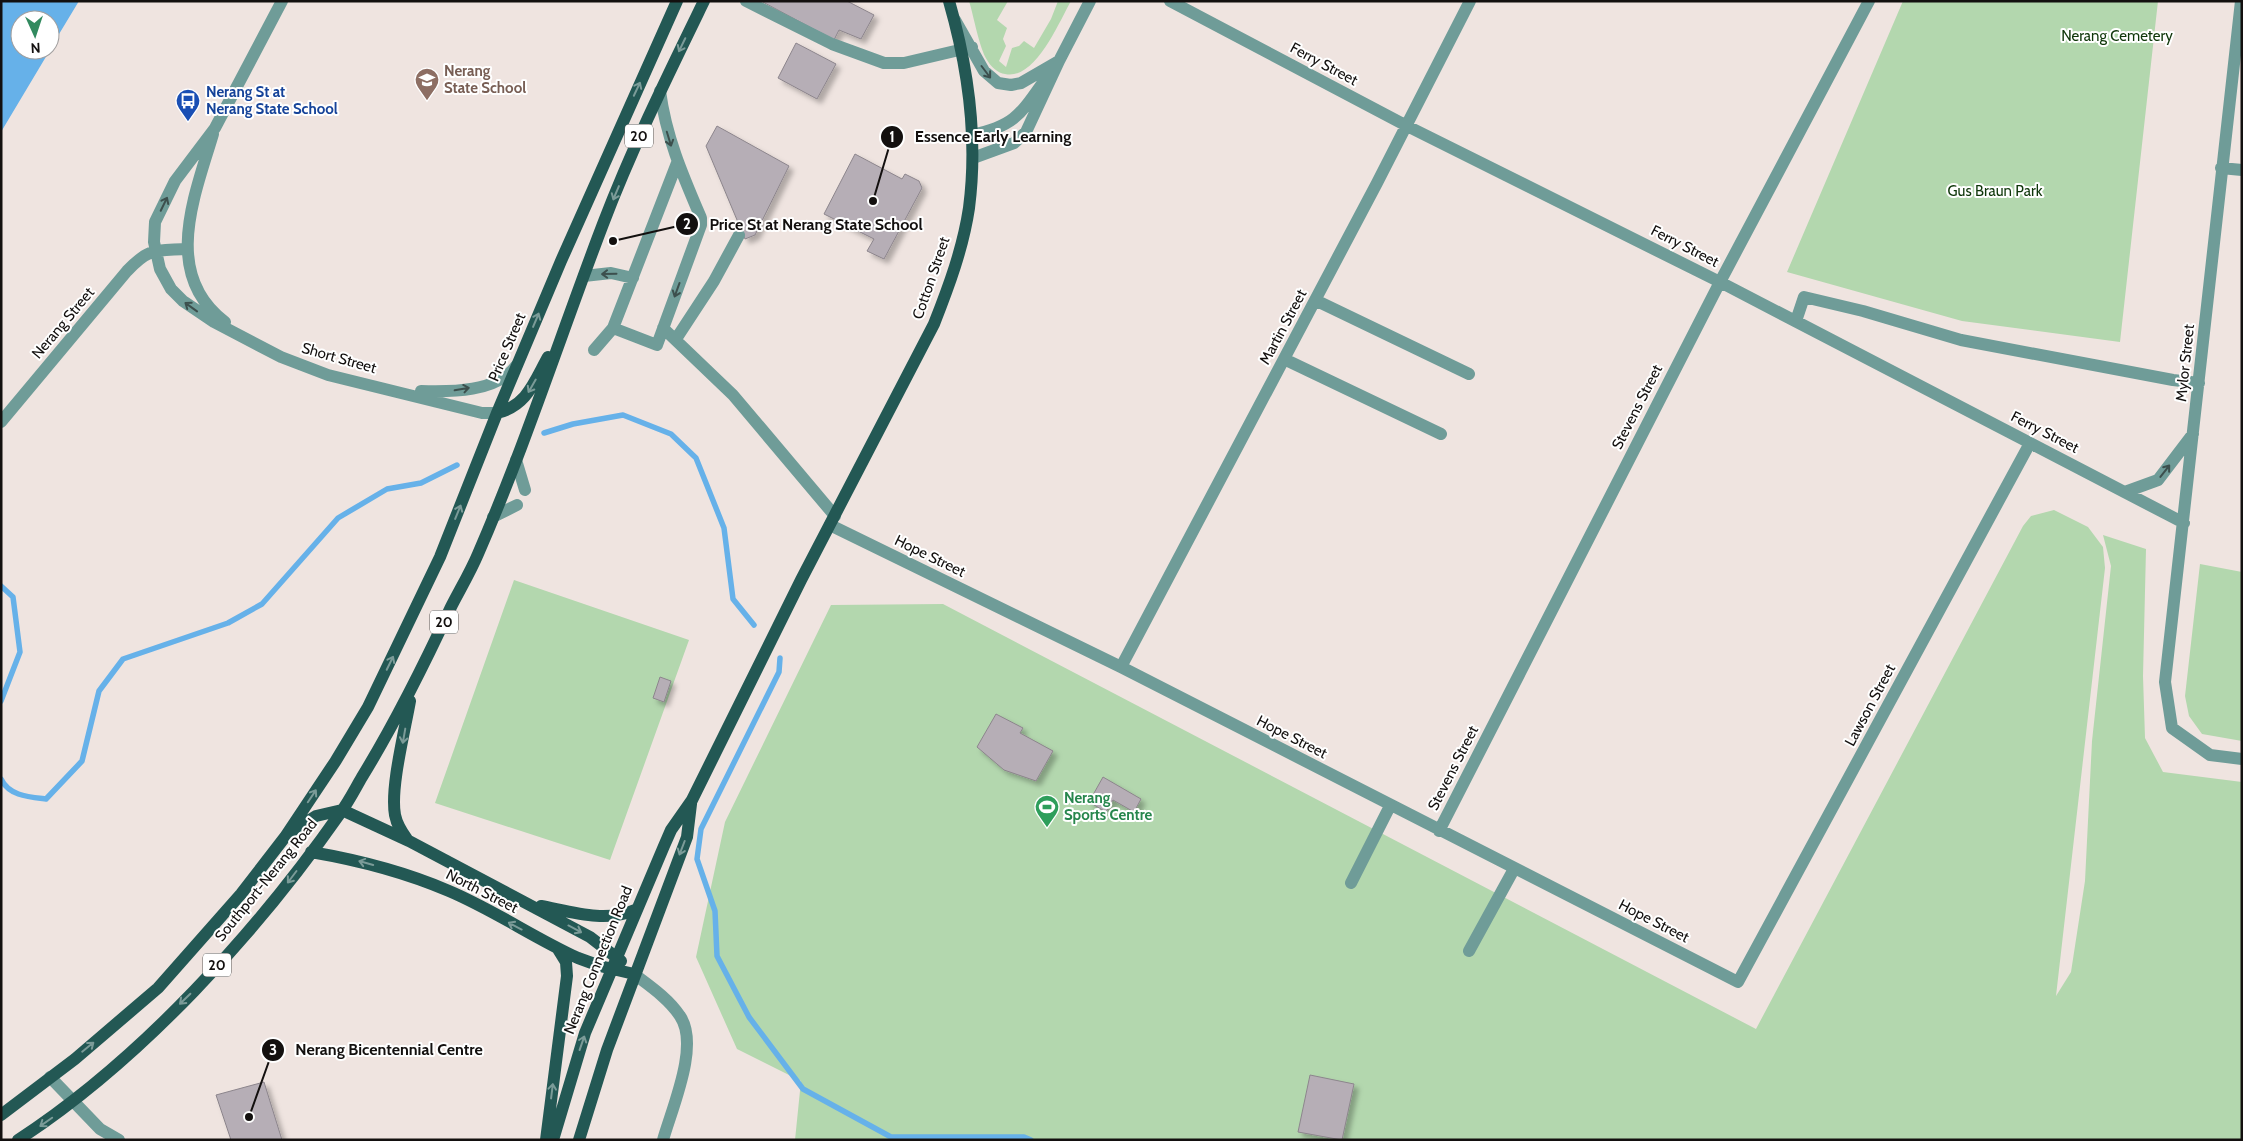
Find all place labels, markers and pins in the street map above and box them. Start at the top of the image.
place label: Nerang State School [444,62,526,97]
school or university icon: Nerang State School [414,67,440,101]
place label: Nerang St at Nerang State School [206,83,338,118]
bus stop icon: Nerang St at Nerang State School [175,88,201,122]
callout: Essence Early Learning [880,121,1081,152]
callout: Price St at Nerang State School [674,209,933,240]
place label: Nerang Sports Centre [1064,789,1152,824]
sports icon: Nerang Sports Centre [1034,794,1060,828]
callout: Nerang Bicentennial Centre [261,1034,493,1065]

